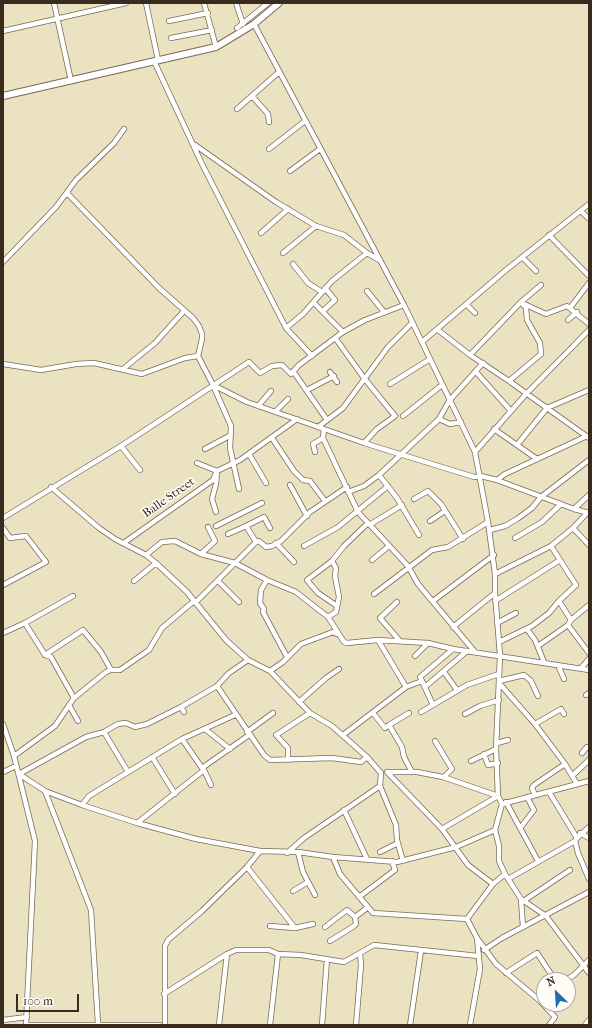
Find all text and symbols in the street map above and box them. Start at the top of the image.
street label: Balle Street [140,475,198,521]
north arrow [536,972,576,1012]
text: N [545,974,558,989]
scale bar [18,986,81,1012]
text: 100 m [23,994,53,1008]

